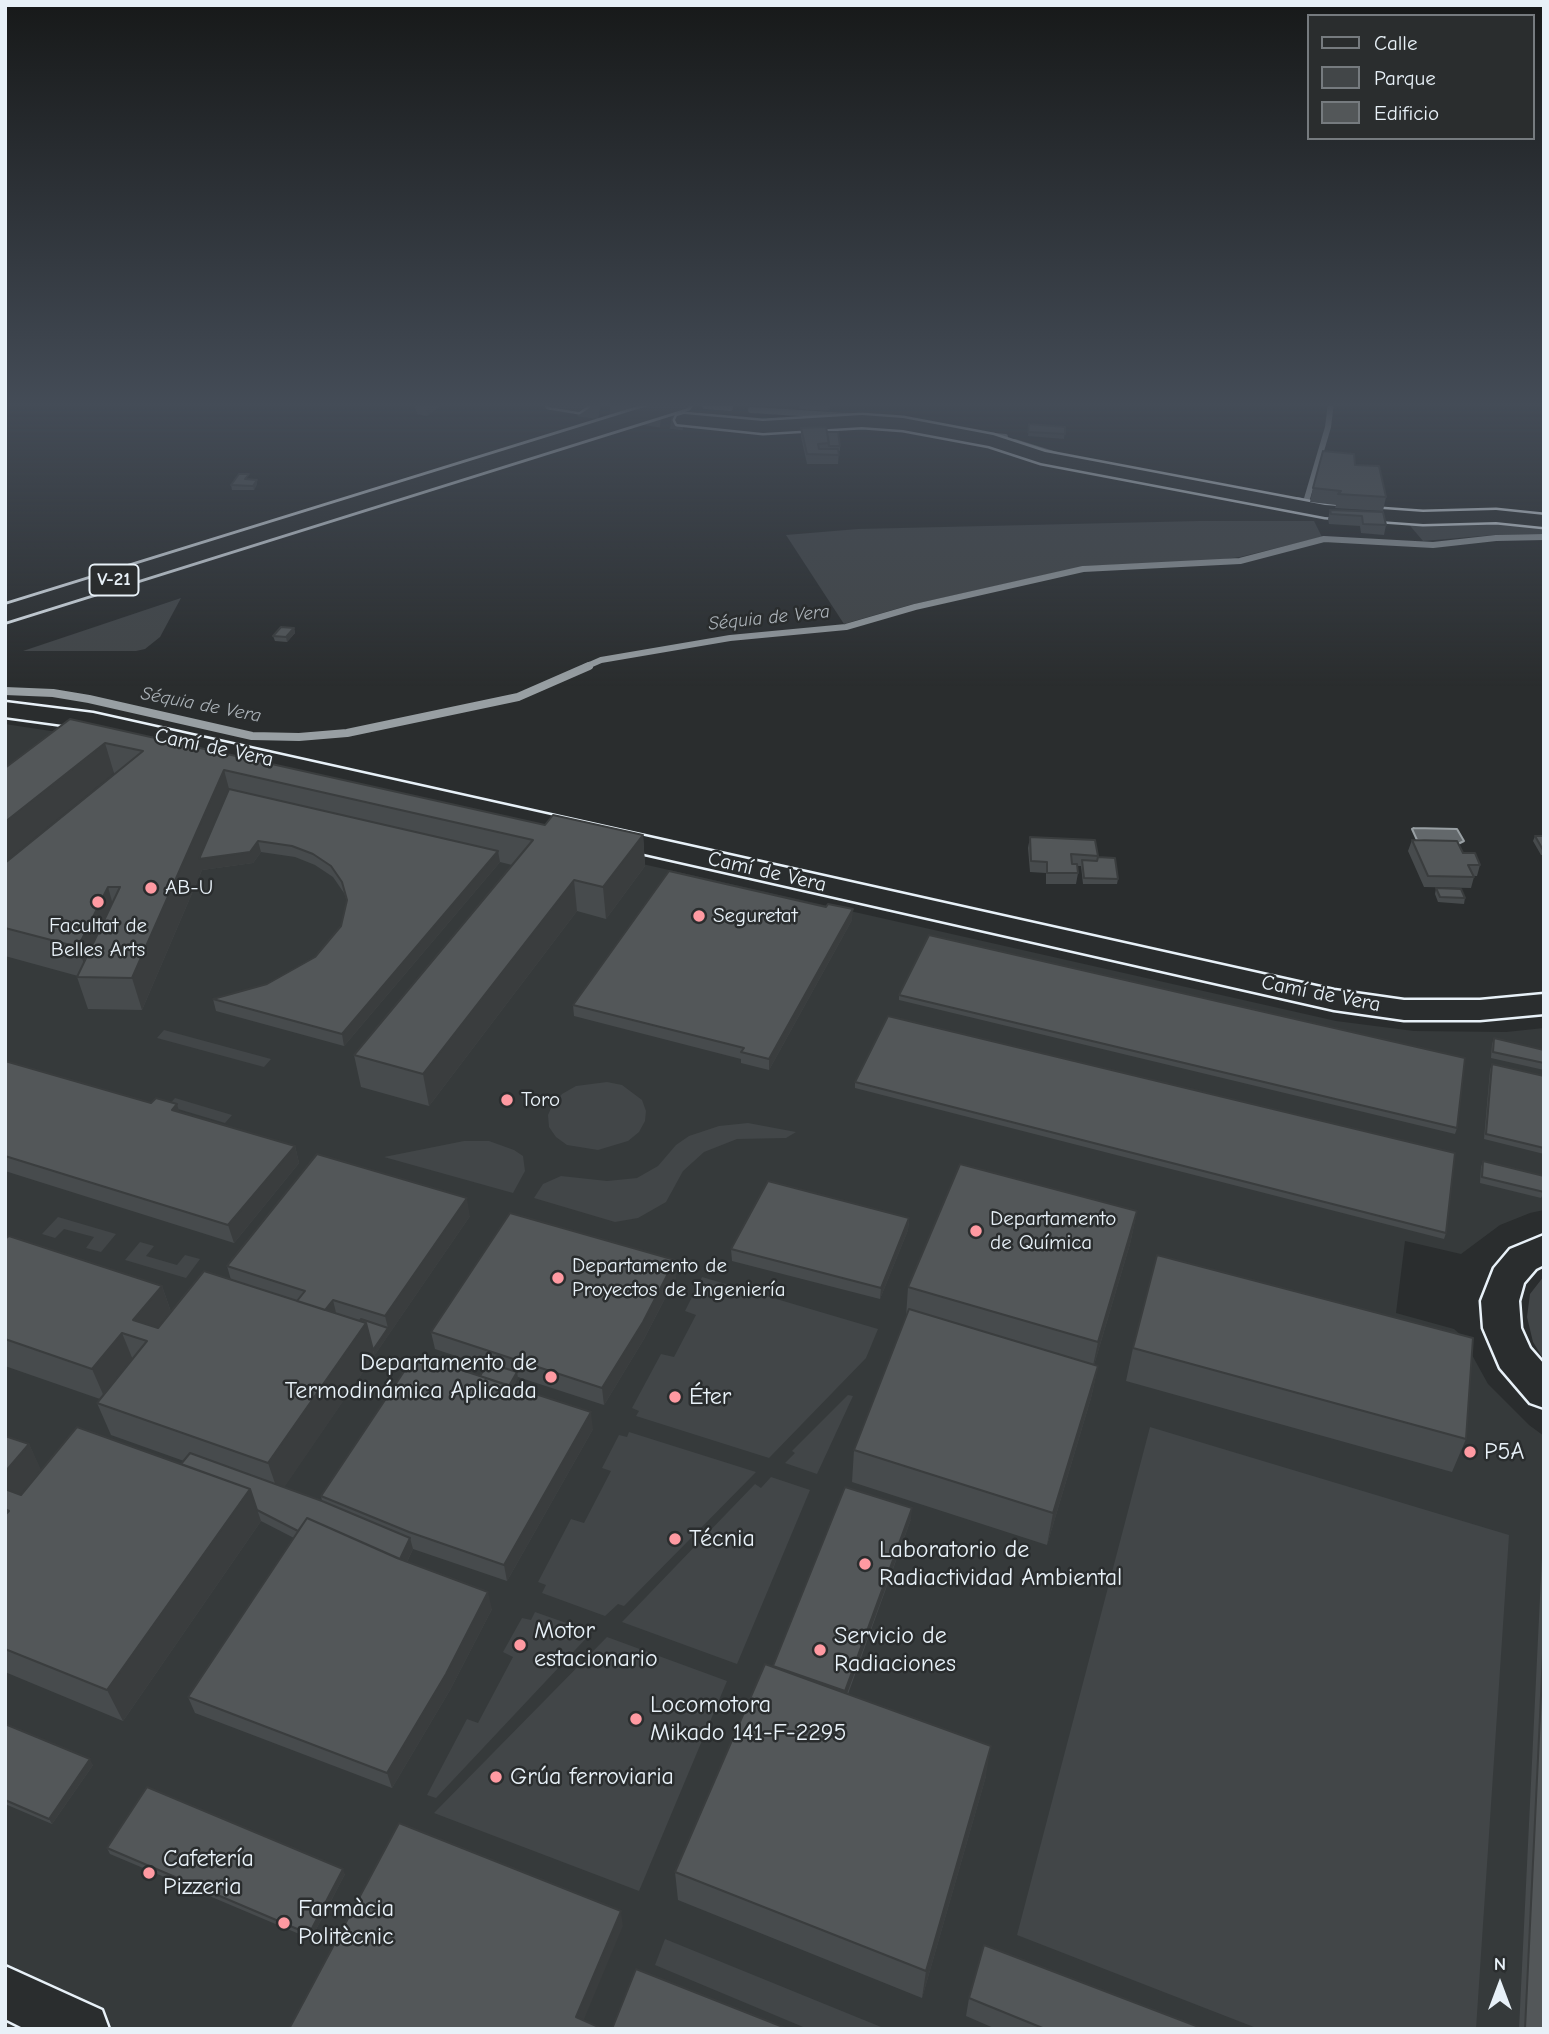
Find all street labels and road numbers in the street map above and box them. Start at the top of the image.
road number: V-21 [90,565,138,596]
street label: Camí de Vera [152,723,276,773]
street label: Camí de Vera [705,846,829,898]
street label: Camí de Vera [1259,970,1383,1018]

